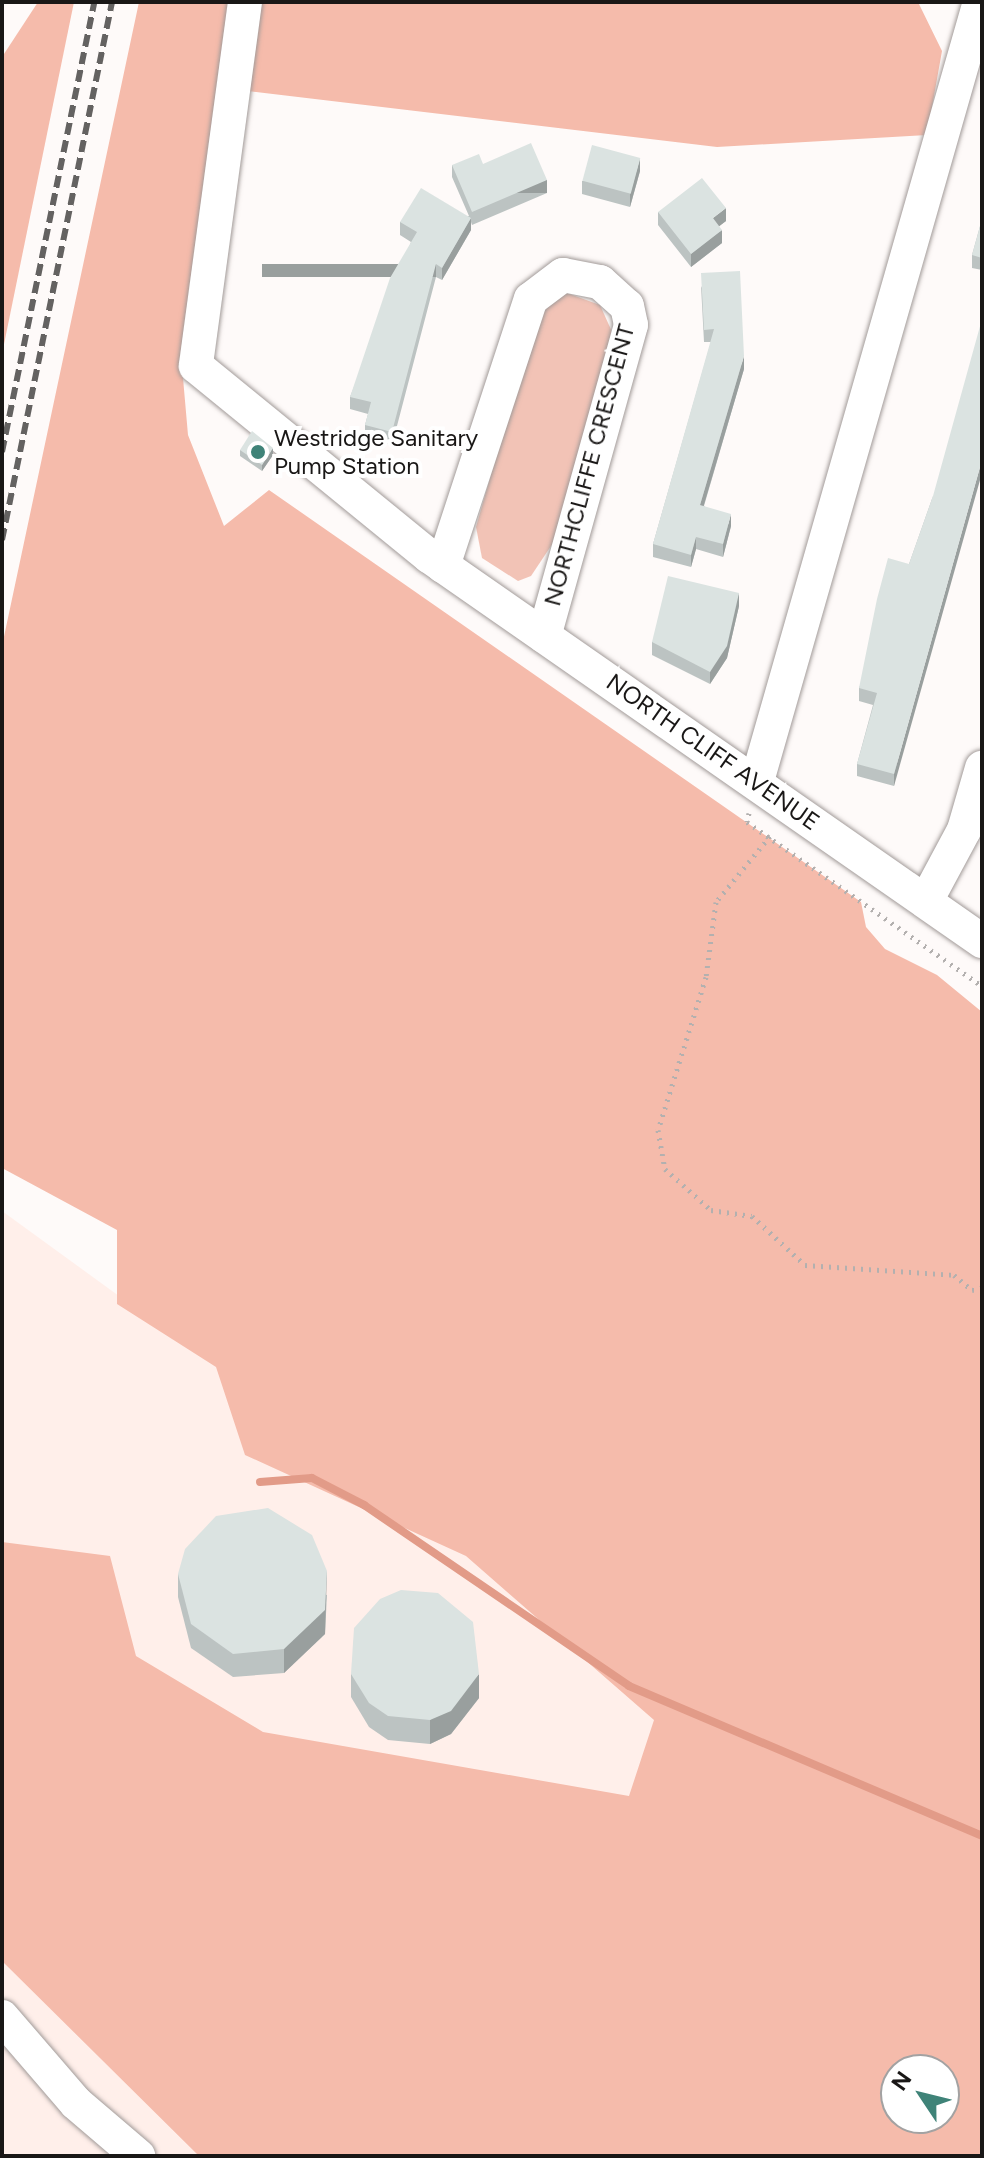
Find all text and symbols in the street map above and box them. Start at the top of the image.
street label: NORTHCLIFFE CRESCENT [537,321,641,609]
place label: Westridge Sanitary Pump Station [274,424,478,480]
marker: Westridge Sanitary Pump Station [249,443,267,461]
street label: NORTH CLIFF AVENUE [601,668,825,836]
north arrow [880,2054,960,2134]
text: N [886,2066,918,2096]

